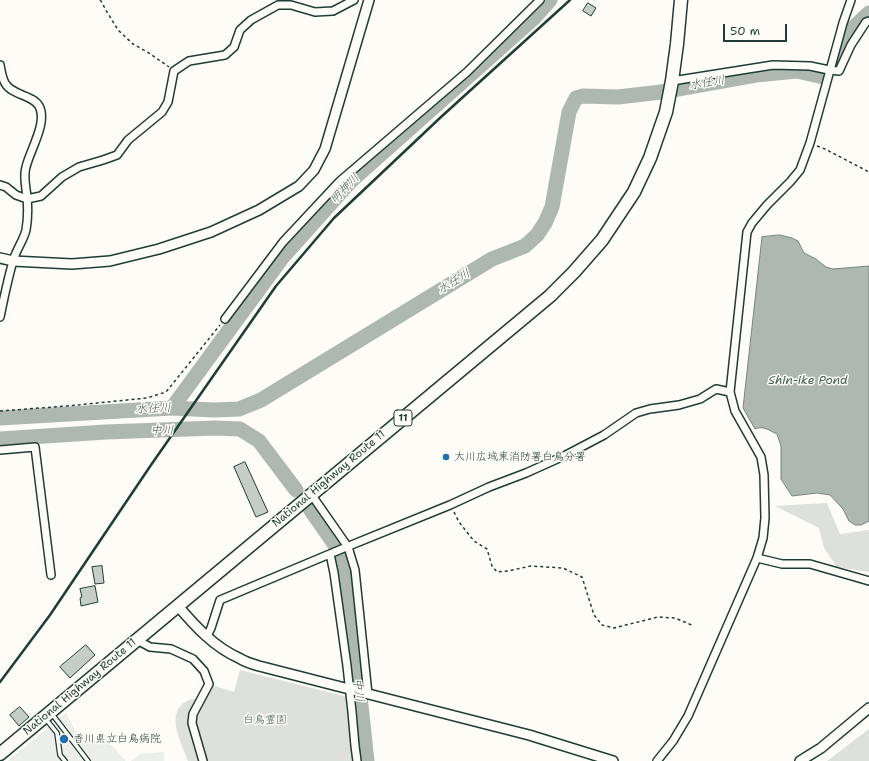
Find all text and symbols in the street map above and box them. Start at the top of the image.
scale bar [725,16,789,42]
text: 50 m [730,23,760,39]
water label: 水任川 [688,73,726,93]
water label: 明神川 [327,171,363,207]
water label: 水任川 [435,267,473,297]
water label: Shin-ike Pond [768,374,848,388]
water label: 水任川 [135,401,171,417]
road number: 11 [394,410,412,426]
water label: 中川 [150,424,174,438]
street label: National Highway Route 11 [270,428,388,530]
place label: 大川広域東消防署白鳥分署 [454,450,586,464]
marker: 大川広域東消防署白鳥分署 [441,452,451,462]
street label: National Highway Route 11 [21,636,139,738]
water label: 中川 [349,677,367,703]
park label: 白鳥霊園 [243,713,287,727]
place label: 香川県立白鳥病院 [73,732,161,746]
marker: 香川県立白鳥病院 [58,733,70,745]

